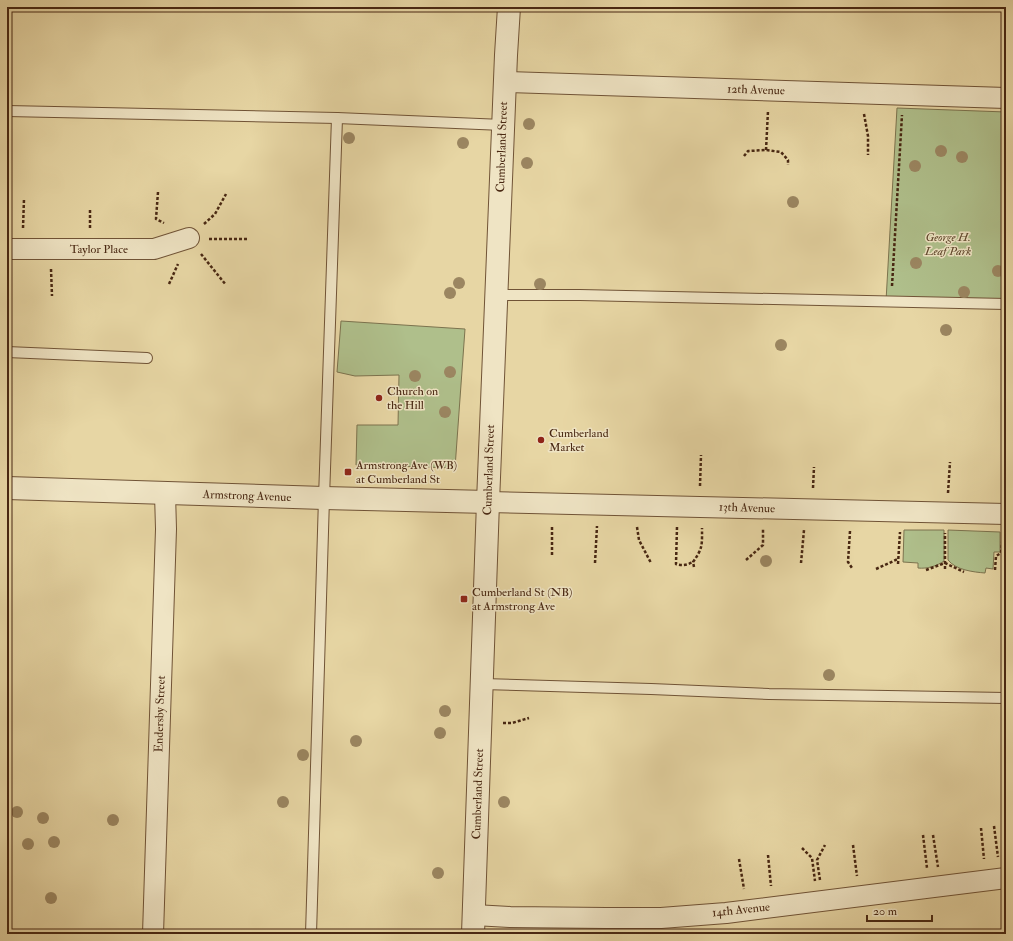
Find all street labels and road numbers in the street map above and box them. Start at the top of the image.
street label: 12th Avenue [727,81,785,99]
street label: Cumberland Street [493,101,511,193]
street label: Taylor Place [70,242,128,257]
street label: Cumberland Street [480,424,498,516]
street label: Armstrong Avenue [201,487,292,505]
street label: 13th Avenue [719,500,775,516]
street label: Endersby Street [151,675,169,753]
street label: Cumberland Street [469,748,487,840]
street label: 14th Avenue [711,899,771,921]

